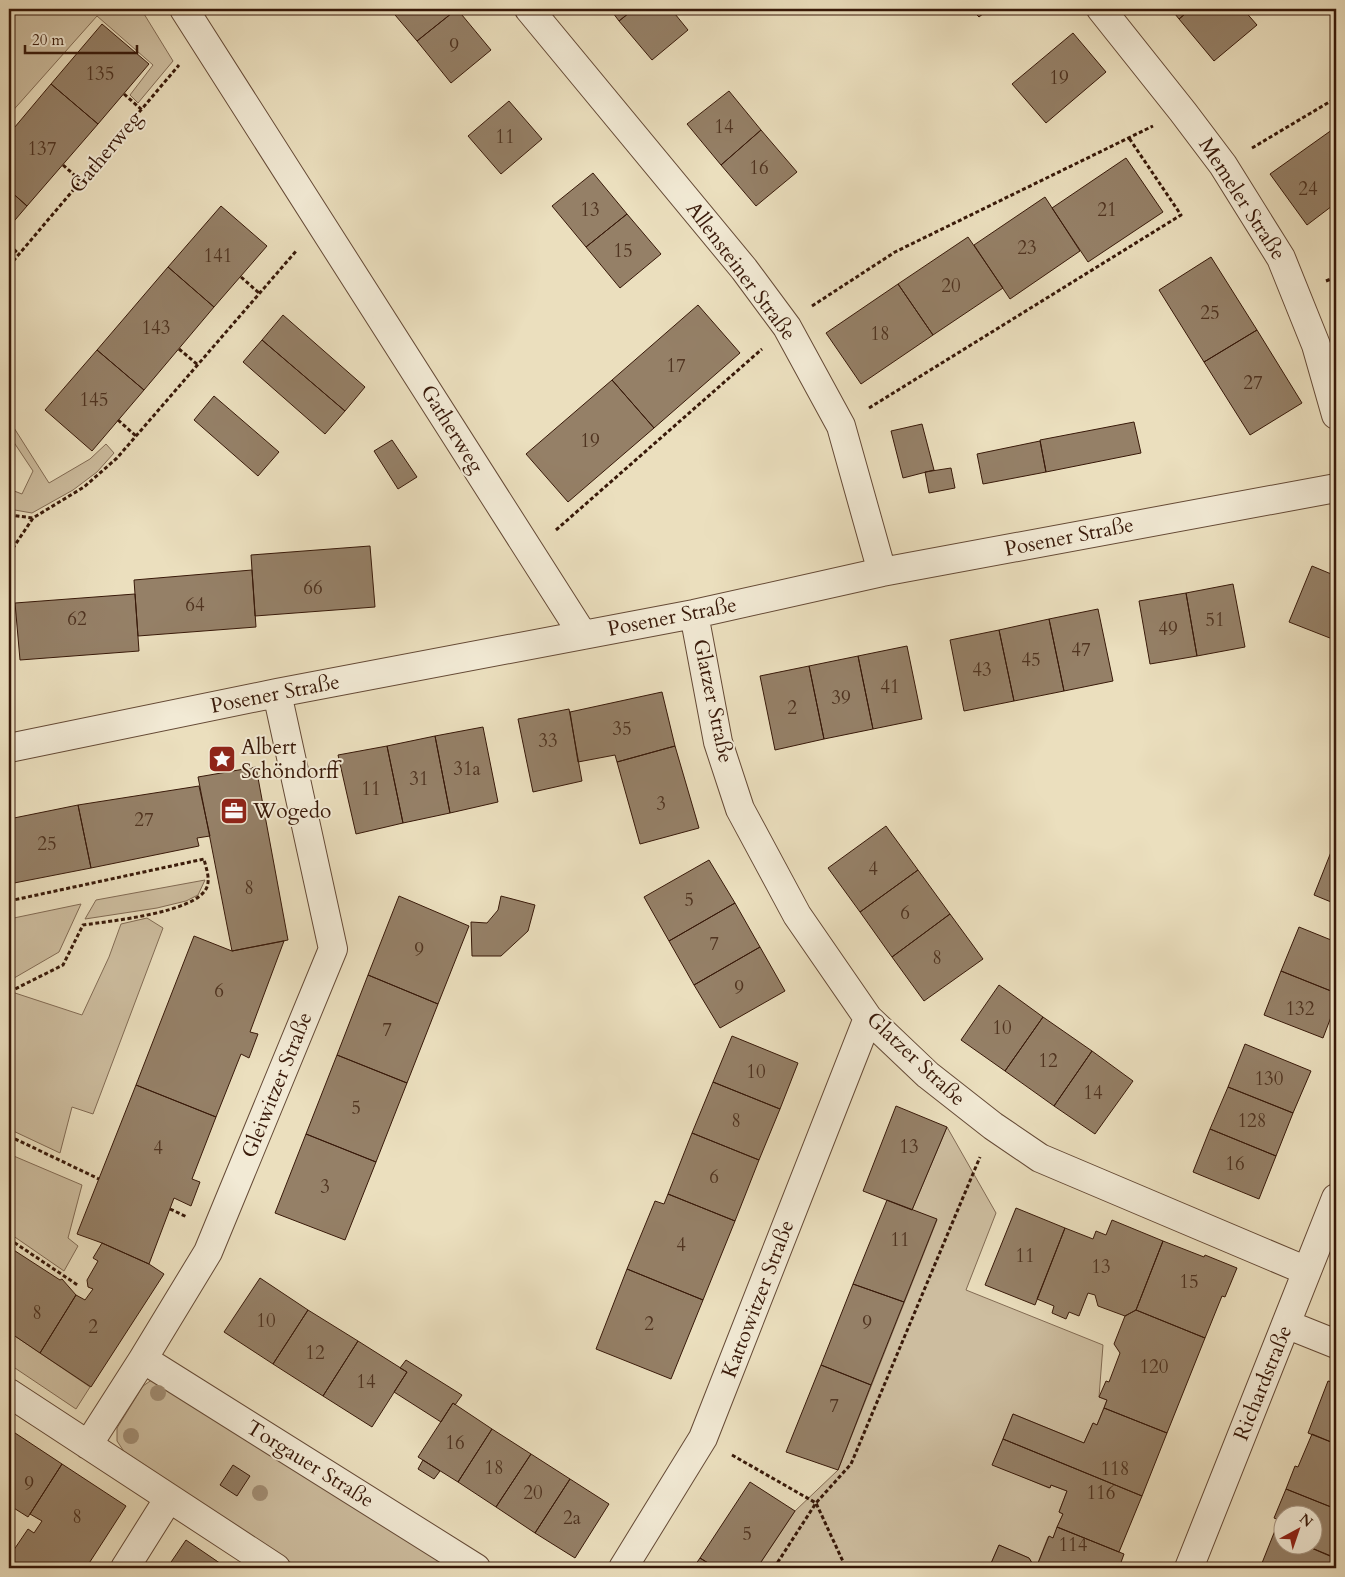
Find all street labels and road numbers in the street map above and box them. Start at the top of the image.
street label: Gatherweg [63,105,149,199]
street label: Memeler Straße [1192,132,1292,266]
street label: Allensteiner Straße [679,196,803,346]
street label: Gatherweg [413,379,491,479]
street label: Posener Straße [1002,510,1136,564]
street label: Posener Straße [605,590,739,644]
street label: Glatzer Straße [686,636,740,766]
street label: Posener Straße [208,667,342,721]
street label: Glatzer Straße [860,1005,972,1113]
street label: Gleiwitzer Straße [235,1008,319,1162]
street label: Kattowitzer Straße [715,1216,801,1382]
street label: Richardstraße [1227,1321,1299,1445]
street label: Torgauer Straße [241,1413,379,1515]

